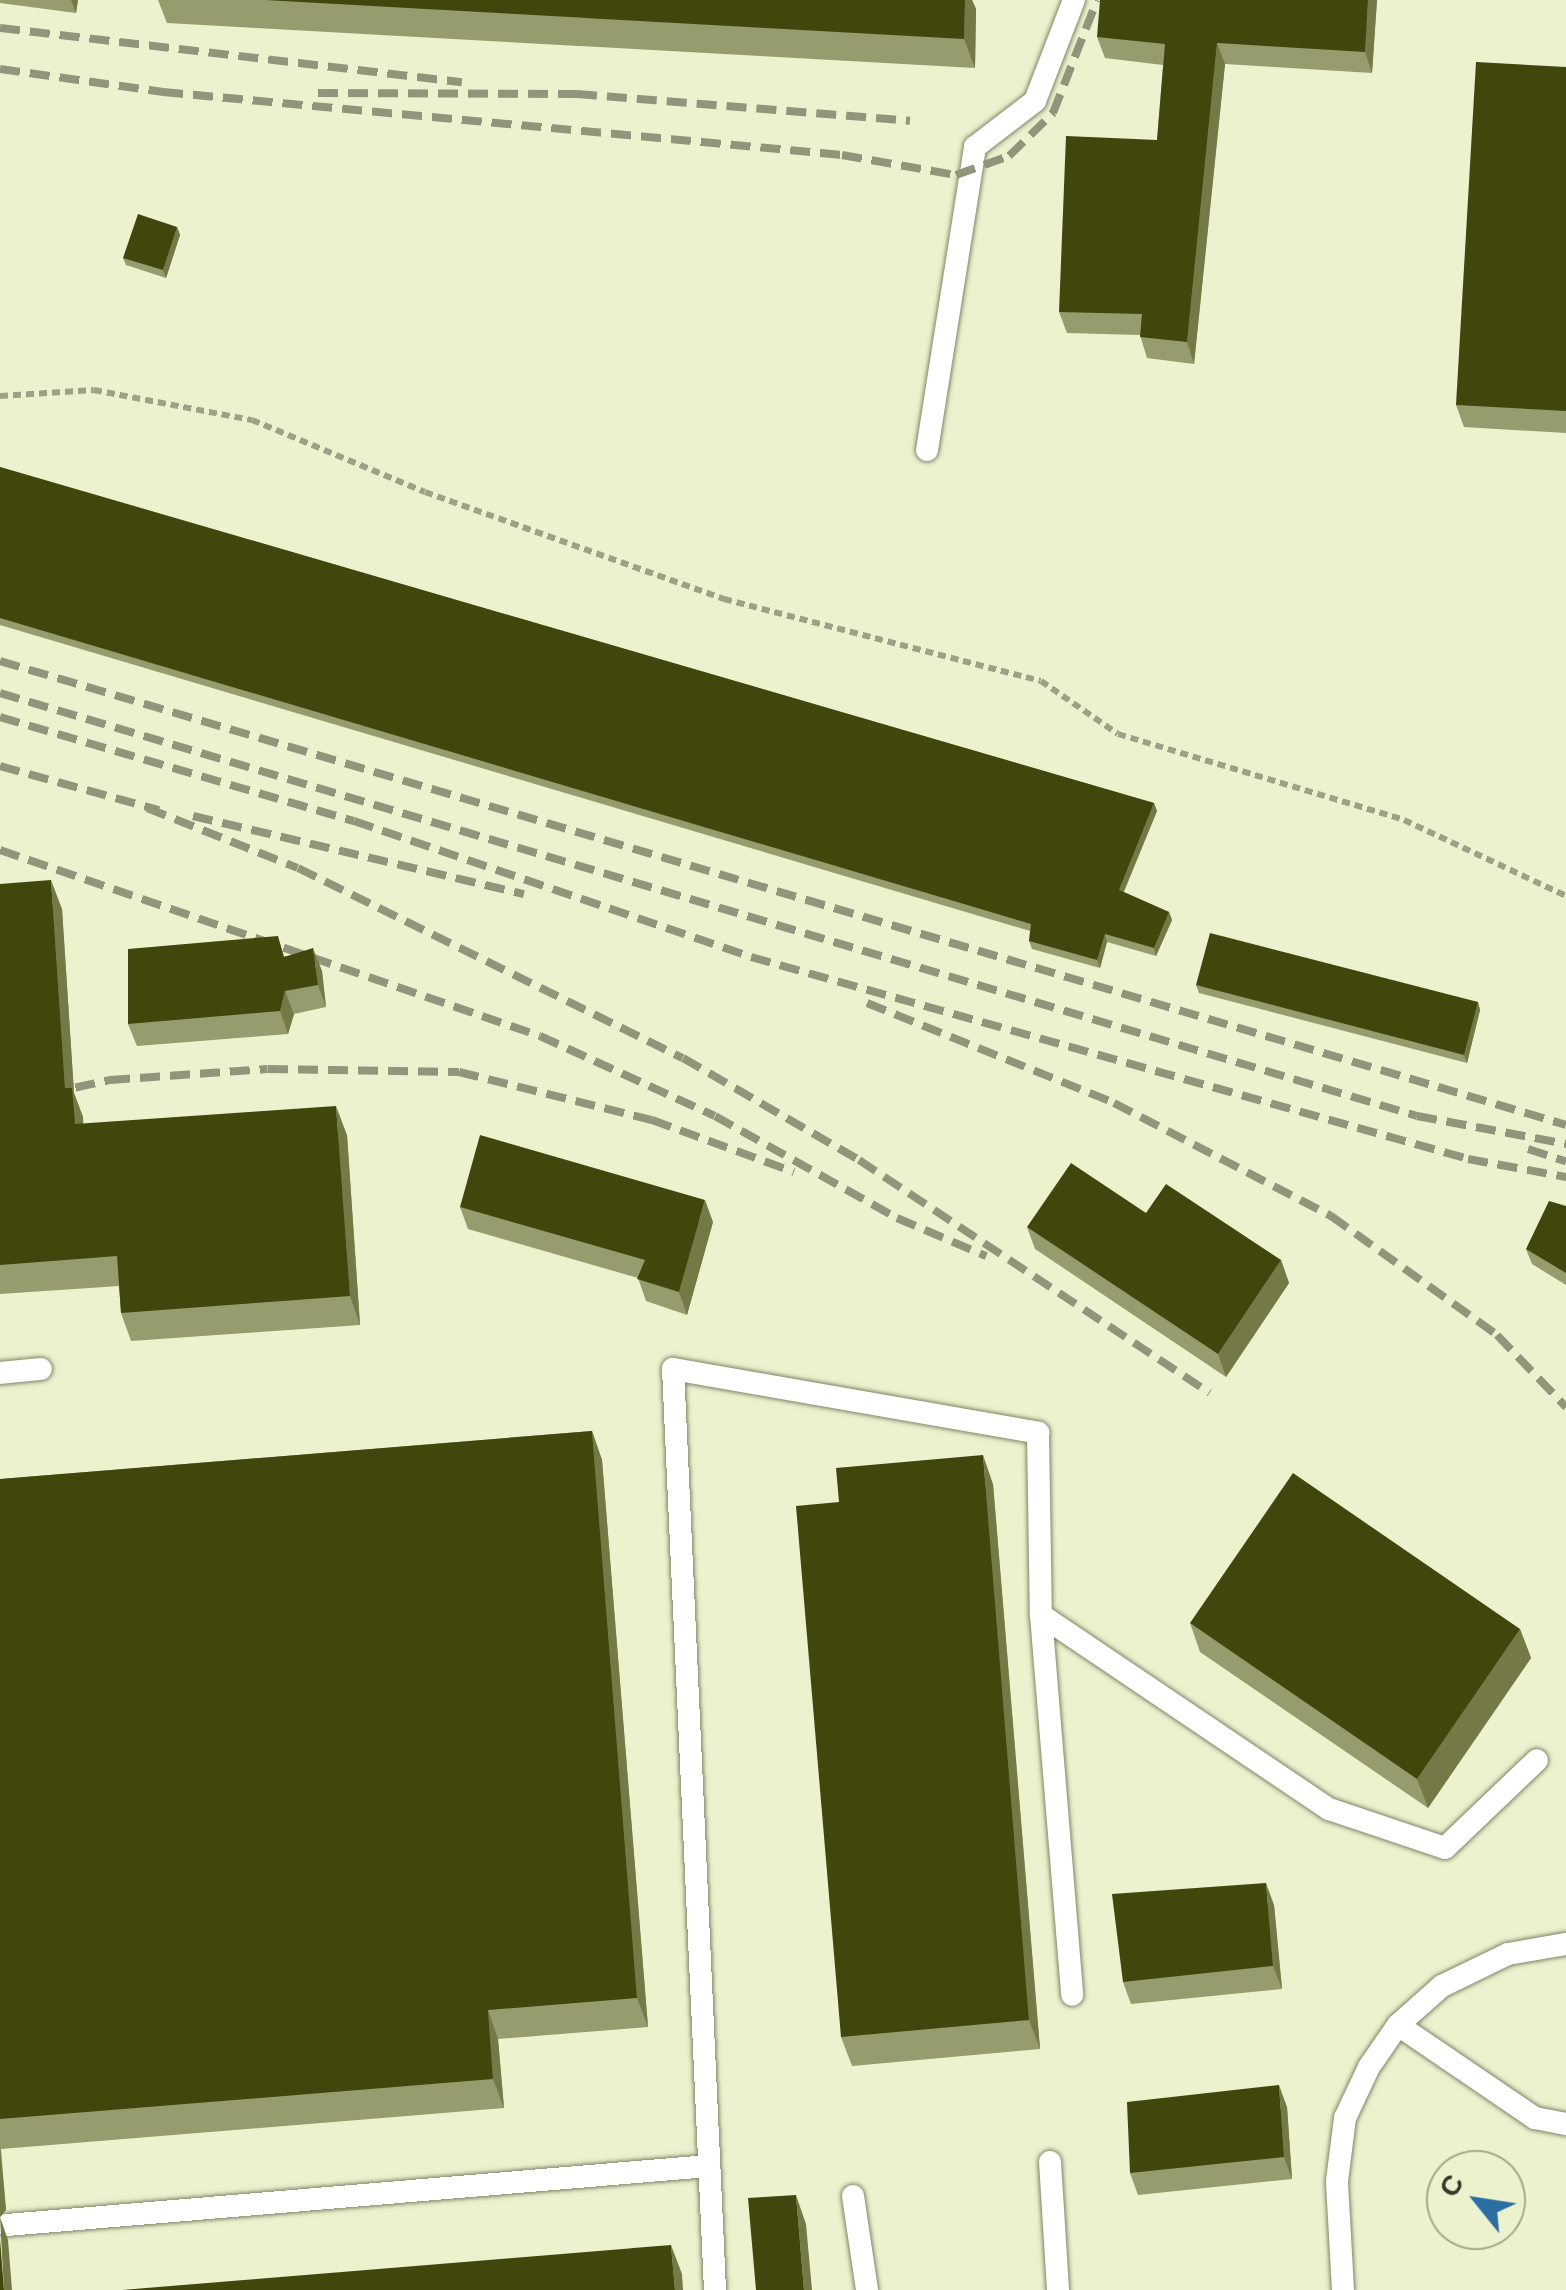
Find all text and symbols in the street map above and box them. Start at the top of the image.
north arrow [1426,2150,1526,2250]
text: С [1433,2169,1470,2202]

